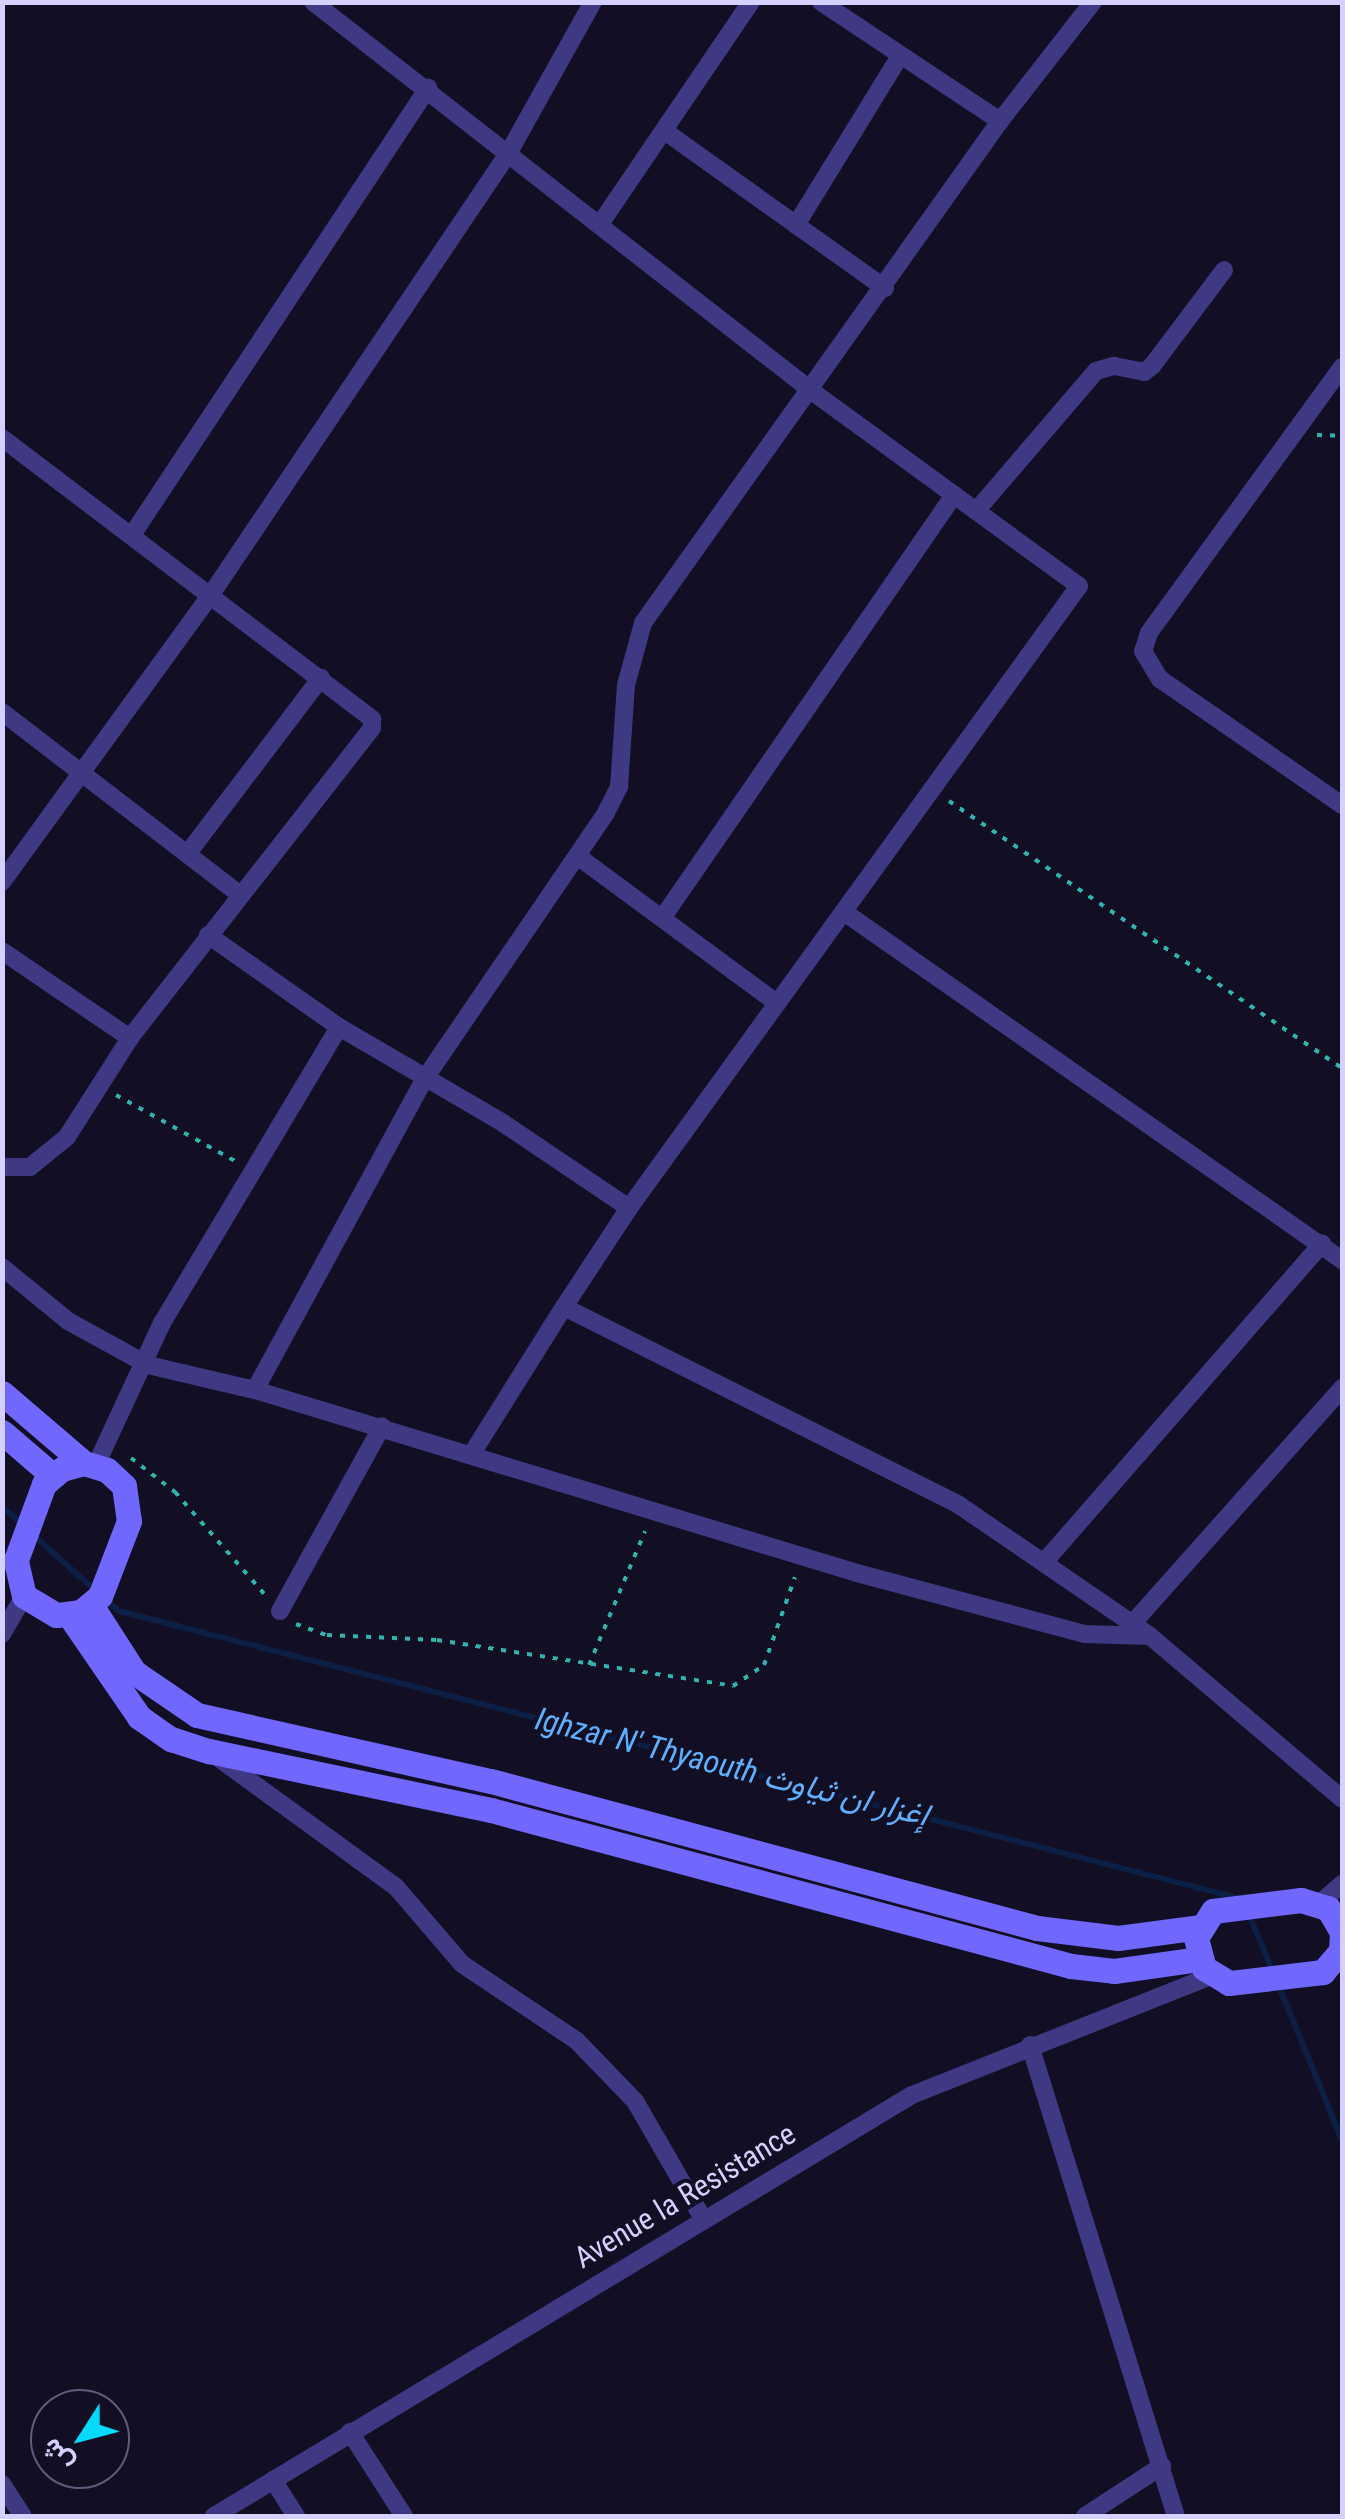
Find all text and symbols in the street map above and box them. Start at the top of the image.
water label: Ighzar N' Thyaouth إغزار ان ثياوث [531,1699,933,1835]
street label: Avenue la Resistance [568,2116,802,2276]
north arrow [30,2389,130,2489]
text: ش [34,2432,80,2479]

